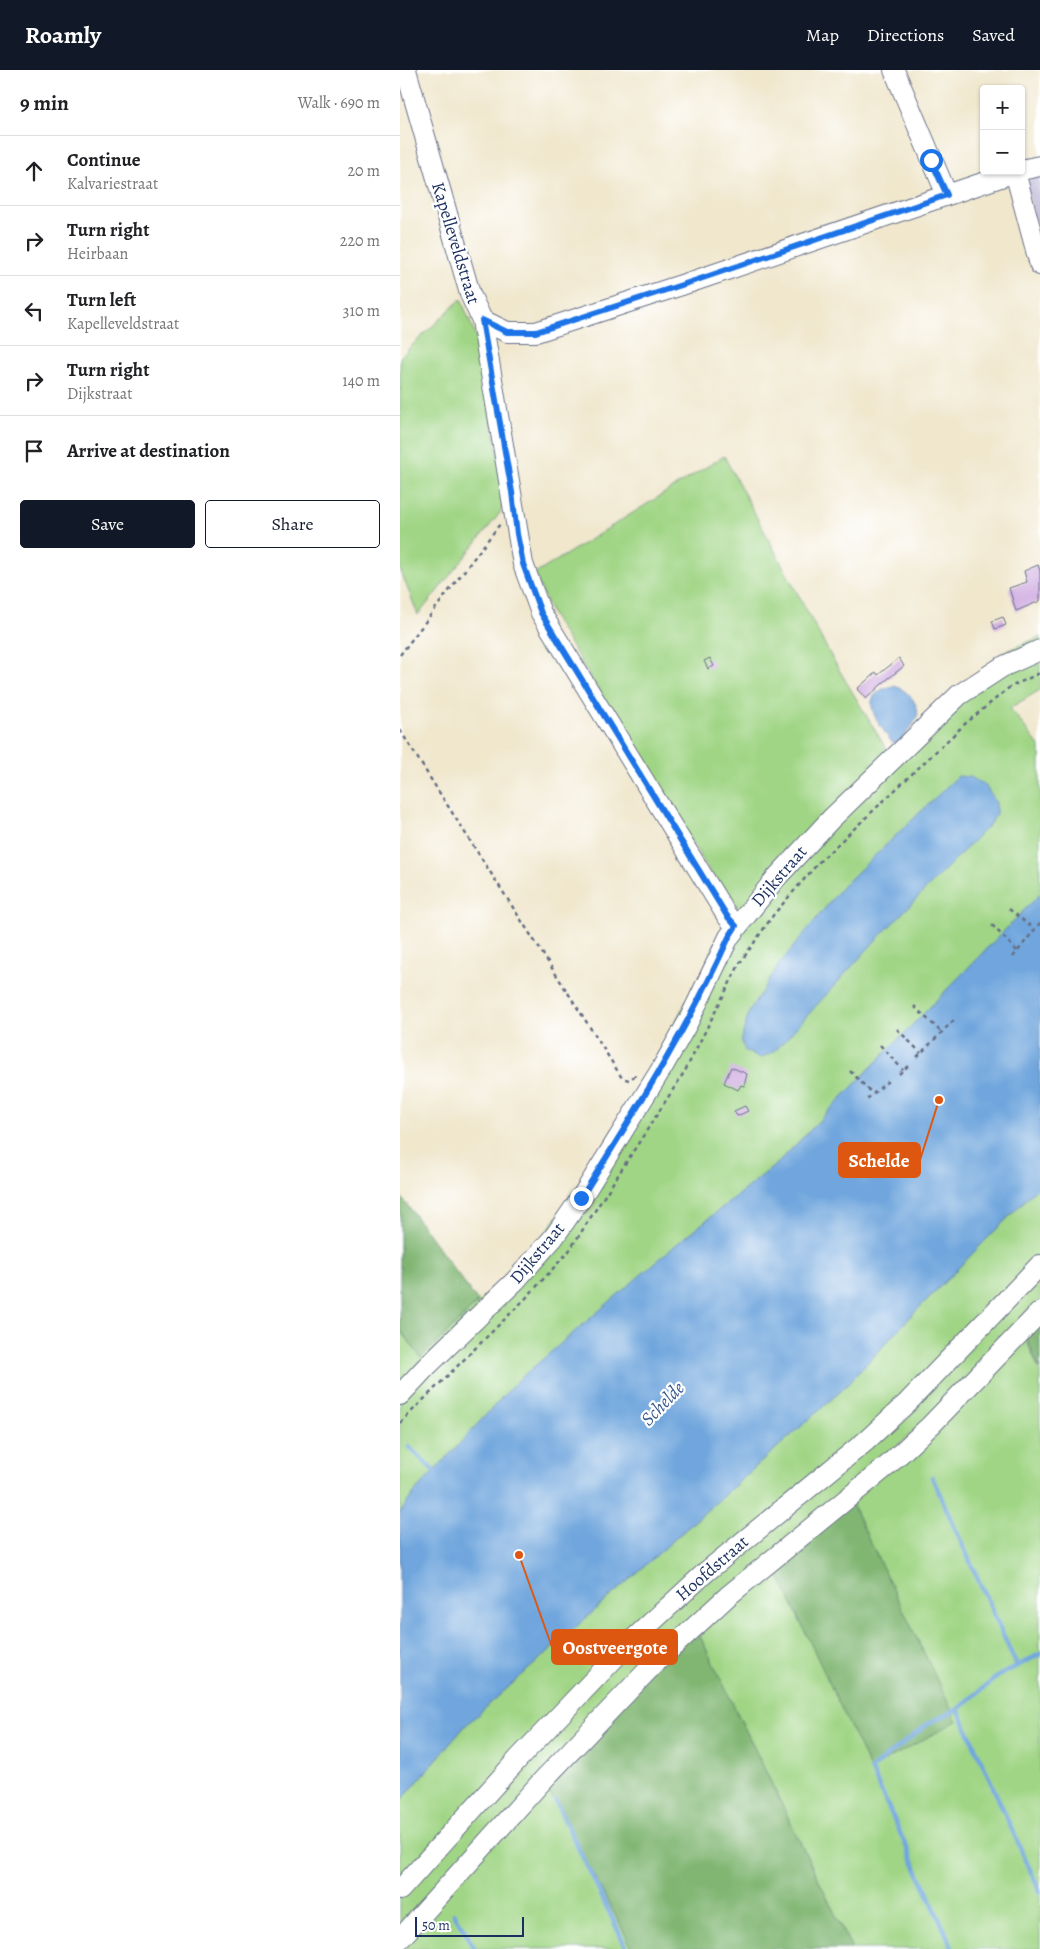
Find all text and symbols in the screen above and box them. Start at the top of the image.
text: Roamly [25,19,101,51]
text: Map [806,23,839,47]
text: Directions [867,23,944,47]
text: Saved [972,23,1015,47]
map controls [980,85,1025,175]
button: + [980,85,1025,130]
text: 9 min [20,89,69,117]
text: Walk · 690 m [298,92,380,114]
button: − [980,130,1025,175]
text: Continue [67,147,141,173]
route start [920,149,943,172]
icon: ahead [20,157,48,185]
text: 20 m [347,160,380,182]
text: Kalvariestraat [67,173,158,195]
street label: Kapelleveldstraat [426,179,486,307]
text: Turn right [67,217,149,243]
icon: right [20,227,48,255]
text: 220 m [340,230,380,252]
text: Heirbaan [67,243,128,265]
text: Turn left [67,287,136,313]
icon: left [20,297,48,325]
text: 310 m [343,300,380,322]
text: Kapelleveldstraat [67,313,179,335]
text: Turn right [67,357,149,383]
icon: right [20,367,48,395]
text: 140 m [342,370,380,392]
text: Dijkstraat [67,383,133,405]
icon: arrive [20,437,48,465]
text: Arrive at destination [67,438,230,464]
button: Save [20,500,195,548]
button: Share [205,500,380,548]
street label: Dijkstraat [746,840,812,912]
callout: Schelde [839,1143,920,1177]
text: Schelde [848,1148,910,1174]
route end [570,1187,593,1210]
street label: Dijkstraat [504,1217,570,1289]
water label: Schelde [635,1376,690,1432]
street label: Hoofdstraat [671,1530,754,1606]
callout: Oostveergote [552,1630,677,1664]
text: Oostveergote [562,1635,668,1661]
scale bar [415,1914,524,1937]
text: 50 m [422,1916,450,1935]

